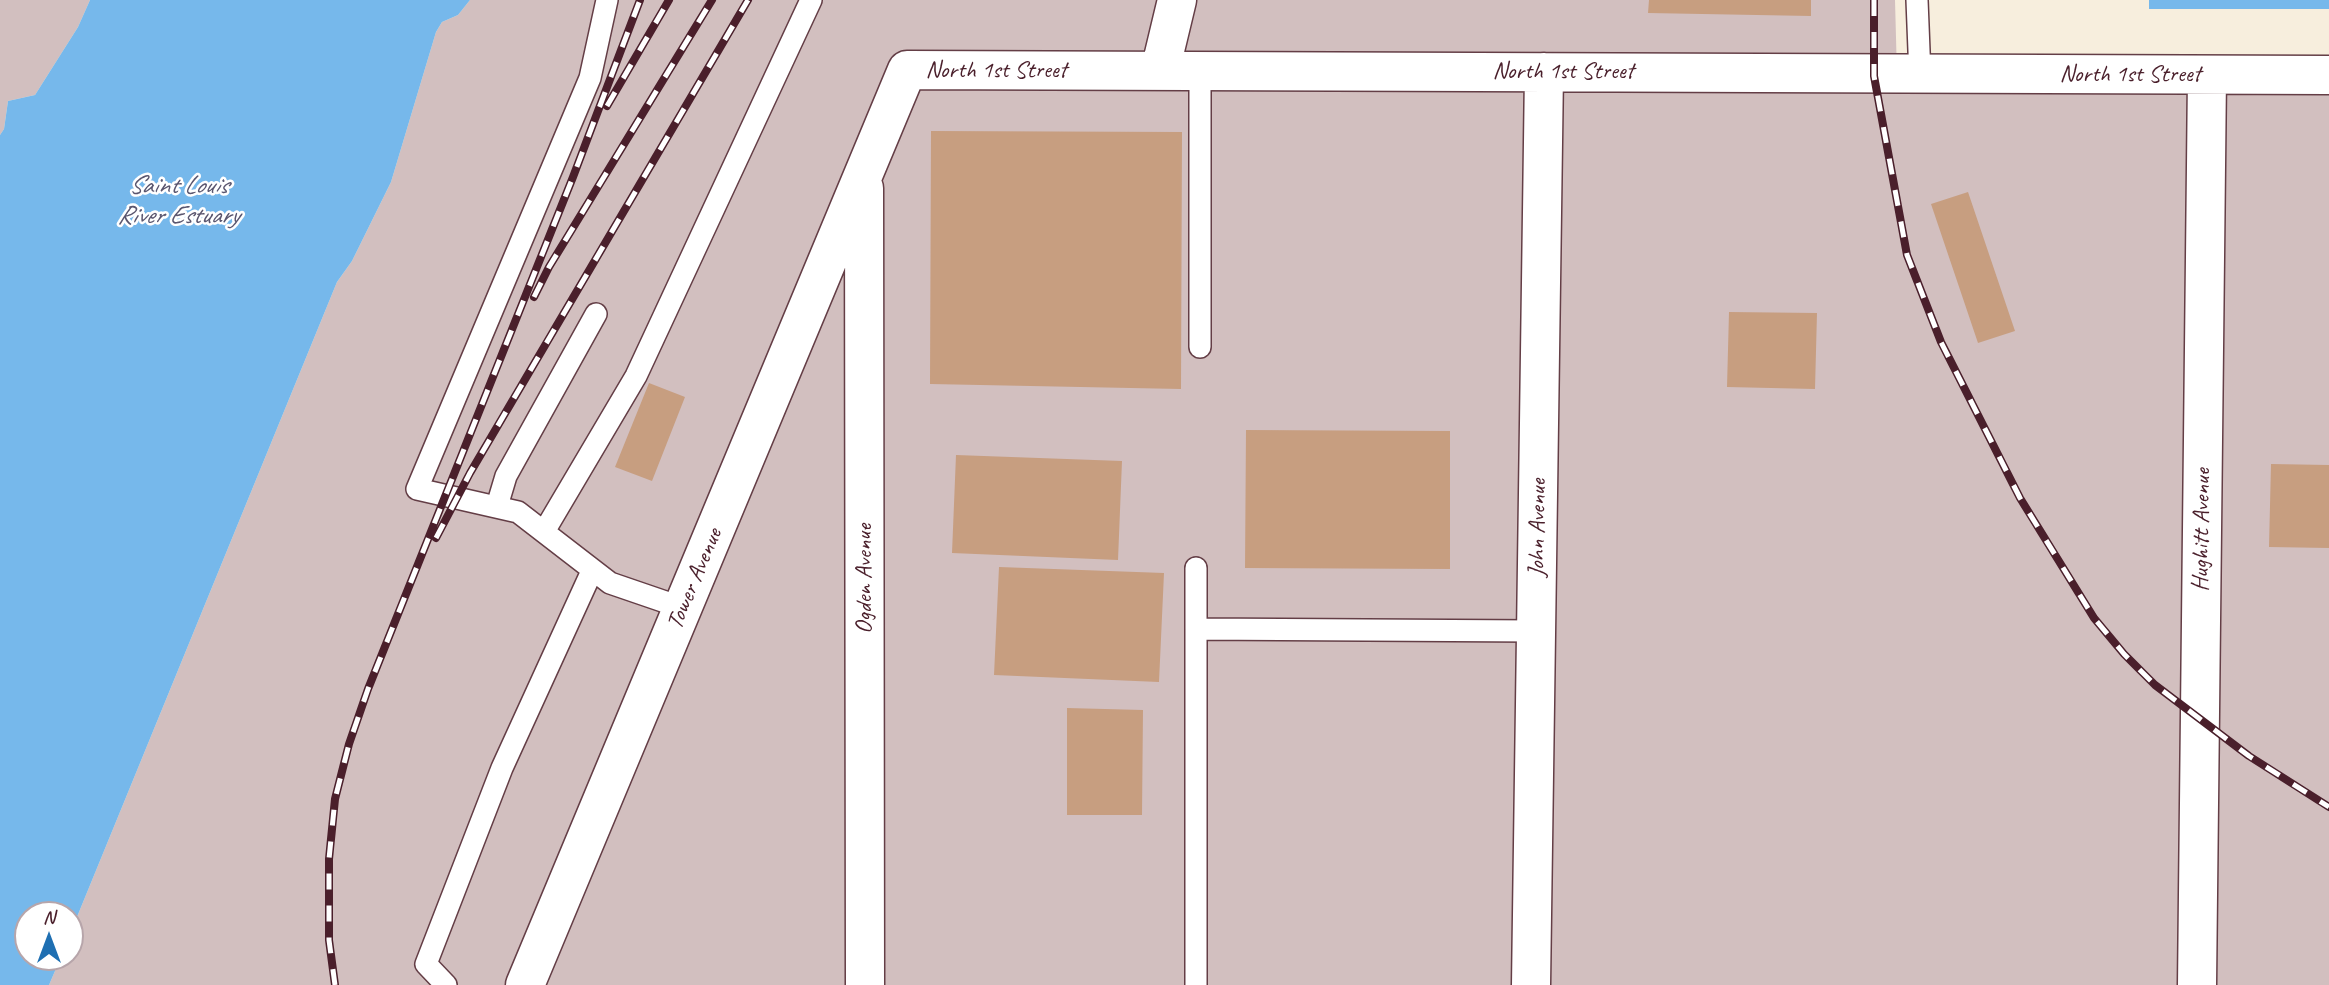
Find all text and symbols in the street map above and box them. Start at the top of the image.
street label: North 1st Street [925,57,1067,85]
street label: North 1st Street [1492,58,1634,86]
street label: North 1st Street [2059,61,2201,89]
water label: Saint Louis River Estuary [117,170,239,232]
street label: Hughitt Avenue [2187,468,2217,592]
street label: John Avenue [1523,479,1553,577]
street label: Tower Avenue [661,524,729,634]
street label: Ogden Avenue [851,524,879,634]
north arrow [14,901,84,971]
text: N [43,905,55,929]

